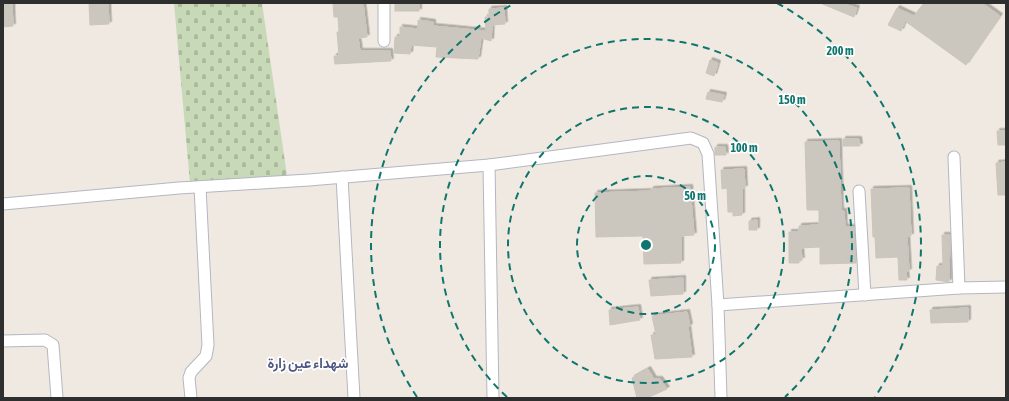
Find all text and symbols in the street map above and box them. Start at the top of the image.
text: 200 m [826,44,854,58]
text: 150 m [778,93,806,107]
text: 100 m [730,141,758,155]
text: 50 m [684,189,706,203]
centre of rings [639,238,653,252]
district label: شهداء عين زارة [268,355,349,372]

